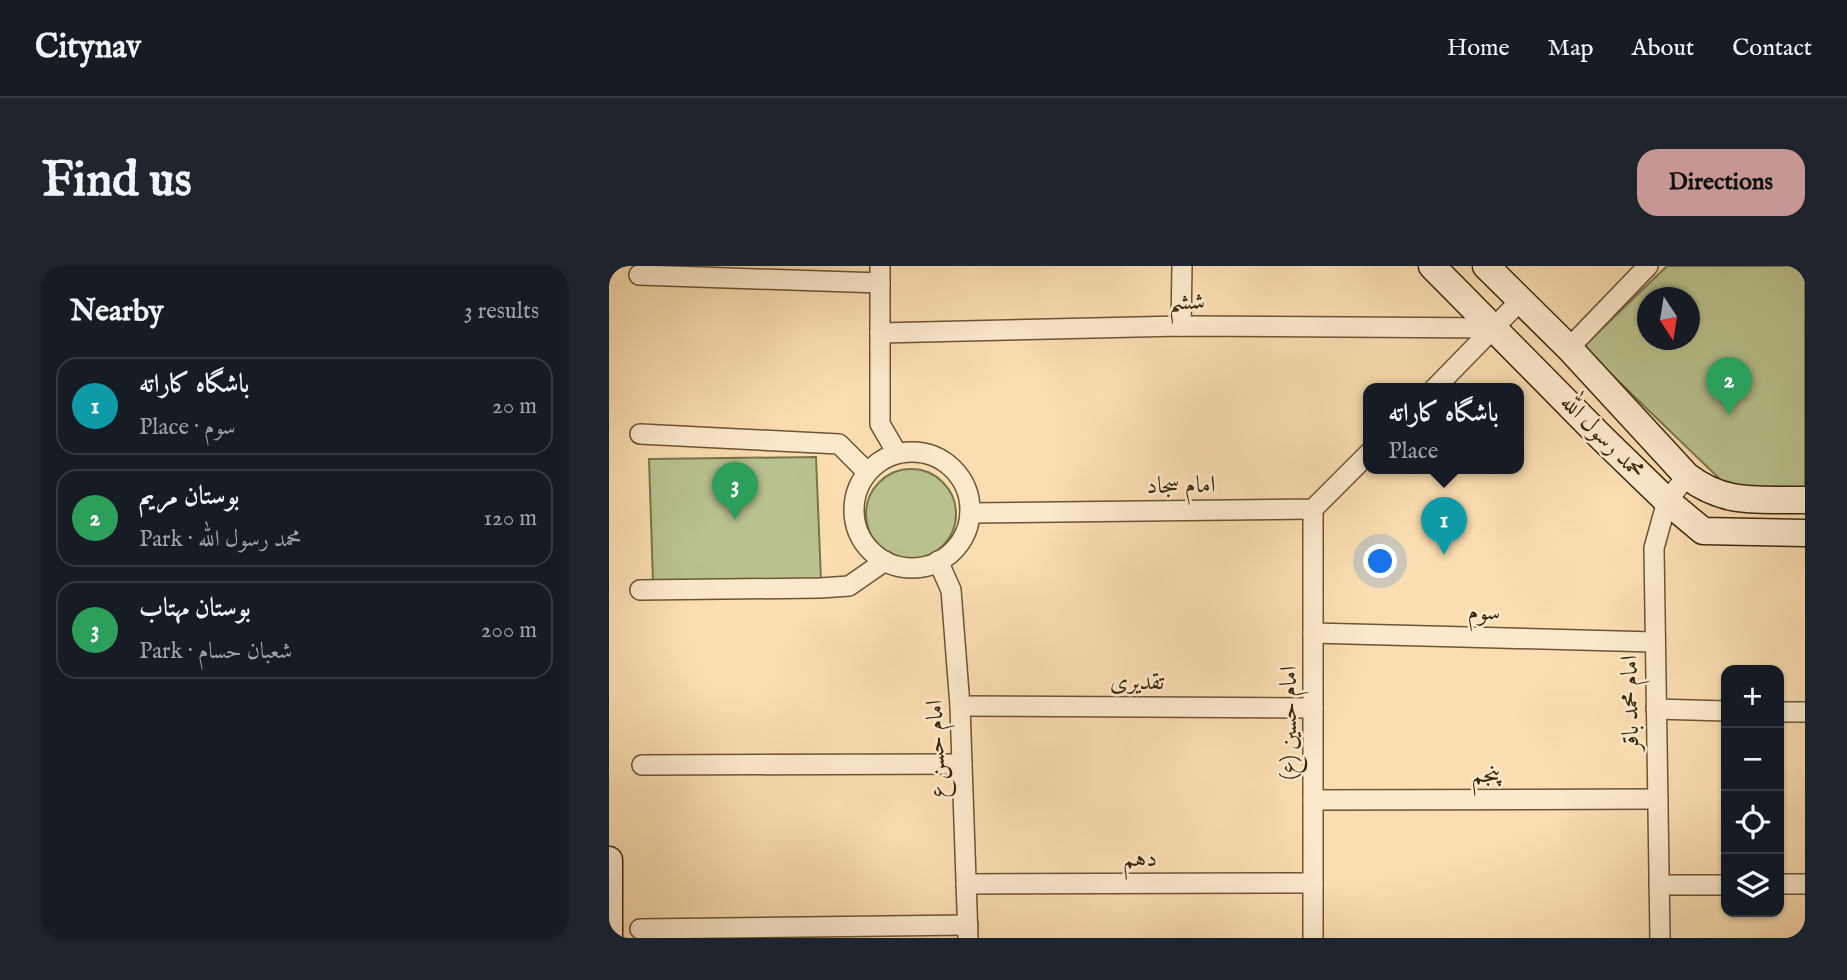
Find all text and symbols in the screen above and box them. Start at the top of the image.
text: Citynav [35,27,141,69]
text: Home [1447,33,1510,64]
text: Map [1548,33,1594,64]
text: About [1632,33,1694,64]
text: Contact [1732,33,1812,64]
button: Directions [1637,149,1805,216]
text: Find us [42,151,192,213]
street label: ششم [1169,287,1205,325]
north arrow [1637,287,1700,350]
text: Nearby [70,293,163,331]
text: 3 results [464,297,539,326]
pin: 2 [1706,357,1752,415]
text: باشگاه کاراته [139,368,249,401]
popup [1363,383,1524,474]
street label: محمد رسول الله [1553,384,1655,486]
text: 1 [91,392,99,421]
text: 20 m [492,392,537,421]
text: باشگاه کاراته [1388,397,1499,430]
text: Place · سوم [139,413,236,442]
text: Place [1388,437,1438,466]
pin: 3 [712,462,758,520]
street label: امام سجاد [1146,470,1216,506]
text: بوستان مریم [139,480,240,513]
pin: 1 [1421,497,1467,555]
text: 2 [90,504,100,533]
text: 120 m [484,504,537,533]
text: Park · محمد رسول الله [139,525,302,554]
your location [1363,544,1397,578]
text: بوستان مهتاب [139,592,251,625]
street label: سوم [1467,597,1501,633]
text: 3 [91,616,99,645]
text: 200 m [481,616,537,645]
text: Park · شعبان حسام [139,637,292,666]
street label: امام محمد باقر [1615,655,1651,754]
map controls [1721,665,1784,917]
button: + [1721,665,1784,728]
street label: امام حسین (ع) [1274,666,1309,780]
street label: تقدیری [1110,667,1165,698]
street label: امام حسن ع [920,699,958,799]
button: − [1721,728,1784,791]
street label: پنجم [1472,760,1503,796]
button: locate [1721,791,1784,854]
street label: دهم [1123,844,1157,880]
button: layers [1721,854,1784,917]

